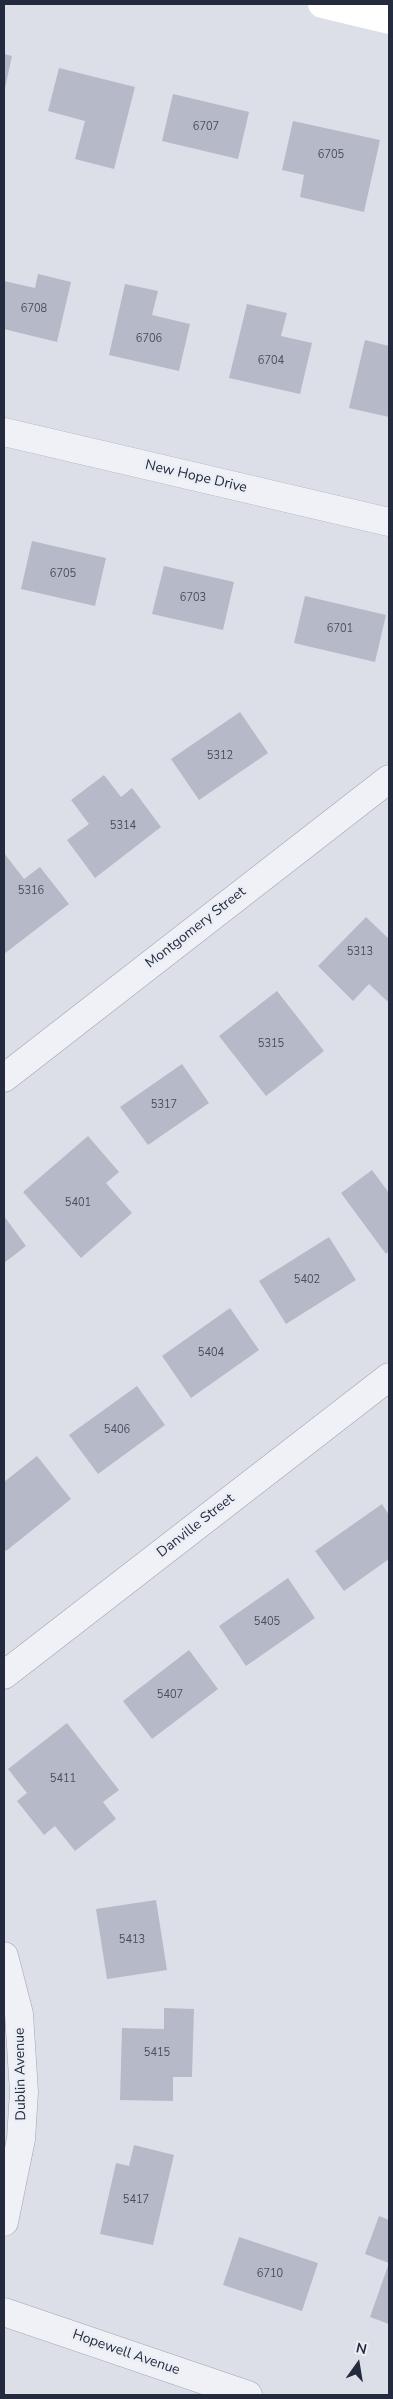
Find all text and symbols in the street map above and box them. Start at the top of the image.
house number: 6707 [193,120,219,134]
house number: 6705 [318,148,344,162]
house number: 6708 [21,302,47,316]
house number: 6706 [136,332,162,346]
house number: 6704 [258,354,284,368]
street label: New Hope Drive [143,457,249,497]
house number: 6705 [50,567,76,581]
house number: 6703 [180,591,206,605]
house number: 6701 [327,622,353,636]
house number: 5312 [207,749,233,763]
house number: 5314 [110,819,136,833]
house number: 5316 [18,884,44,898]
street label: Montgomery Street [143,884,249,972]
house number: 5313 [347,945,373,959]
house number: 5315 [258,1037,284,1051]
house number: 5317 [151,1098,177,1112]
house number: 5401 [65,1196,91,1210]
house number: 5402 [294,1273,320,1287]
house number: 5404 [198,1346,224,1360]
house number: 5406 [104,1423,130,1437]
street label: Danville Street [154,1491,238,1561]
house number: 5405 [254,1615,280,1629]
house number: 5407 [157,1688,183,1702]
house number: 5411 [50,1772,76,1786]
house number: 5413 [119,1933,145,1947]
street label: Dublin Avenue [12,2027,30,2121]
house number: 5415 [144,2046,170,2060]
house number: 5417 [123,2193,149,2207]
house number: 6710 [257,2267,283,2281]
street label: Hopewell Avenue [70,2327,182,2379]
text: N [354,2338,369,2359]
north arrow [333,2339,383,2389]

